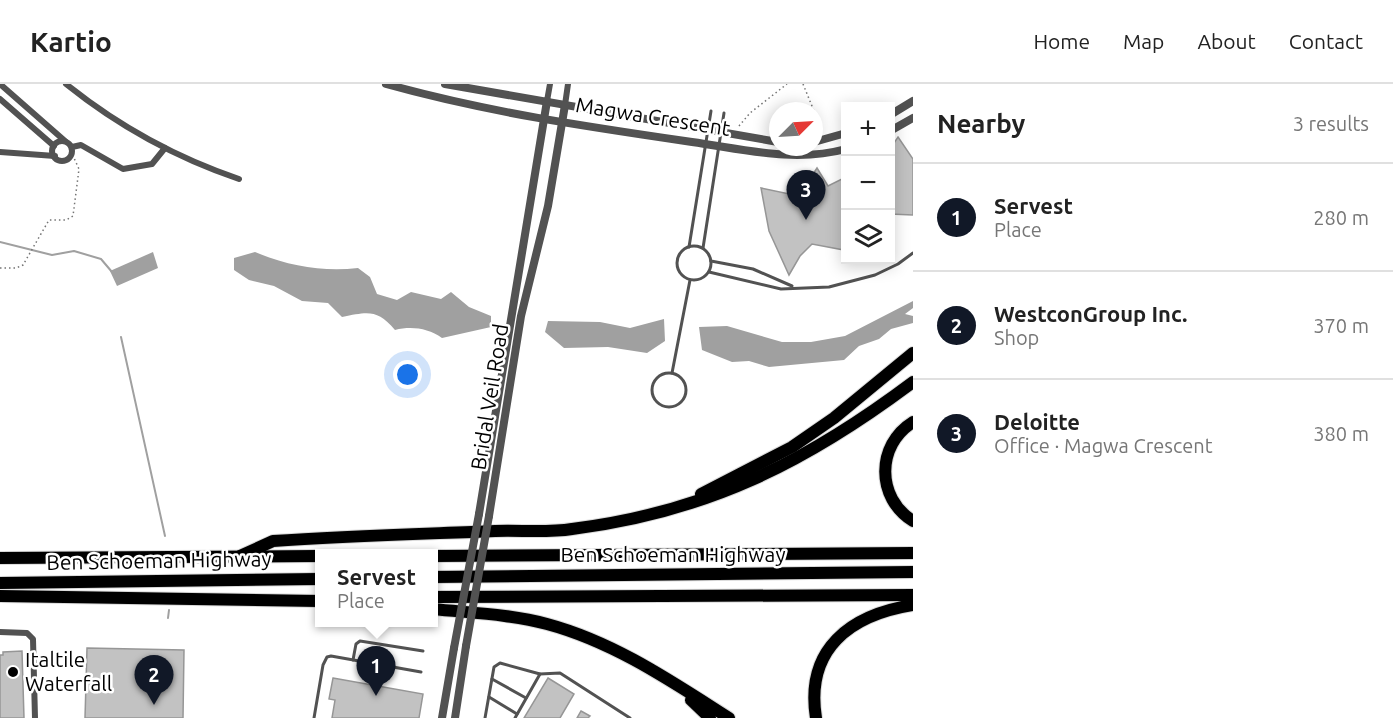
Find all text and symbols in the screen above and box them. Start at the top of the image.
text: Kartio [30,26,112,57]
text: Home [1033,29,1090,53]
text: Map [1123,29,1164,53]
text: About [1197,29,1256,53]
text: Contact [1289,29,1363,53]
street label: Magwa Crescent [574,92,732,140]
north arrow [769,102,823,156]
map controls [841,102,895,264]
button: + [841,102,895,156]
text: Nearby [937,109,1025,138]
text: 3 results [1293,112,1369,135]
button: − [841,156,895,210]
pin: 3 [786,170,826,220]
text: Servest [994,193,1073,218]
text: 1 [951,206,962,229]
text: 280 m [1313,206,1369,229]
button: layers [841,210,895,264]
text: Place [994,218,1042,241]
text: WestconGroup Inc. [994,301,1187,326]
text: 2 [951,314,962,337]
text: 370 m [1313,314,1369,337]
street label: Bridal Veil Road [466,322,512,472]
text: Shop [994,326,1039,349]
your location [393,360,422,389]
text: Deloitte [994,409,1080,434]
text: 3 [951,422,962,445]
text: 380 m [1313,422,1369,445]
text: Office · Magwa Crescent [994,434,1213,457]
street label: Ben Schoeman Highway [560,542,786,566]
street label: Ben Schoeman Highway [46,546,272,574]
popup [315,549,438,627]
text: Servest [337,564,416,589]
text: Place [337,589,385,612]
pin: 1 [356,646,395,696]
place label: Italtile Waterfall [25,647,112,695]
pin: 2 [134,656,174,705]
marker: Italtile Waterfall [6,665,20,679]

